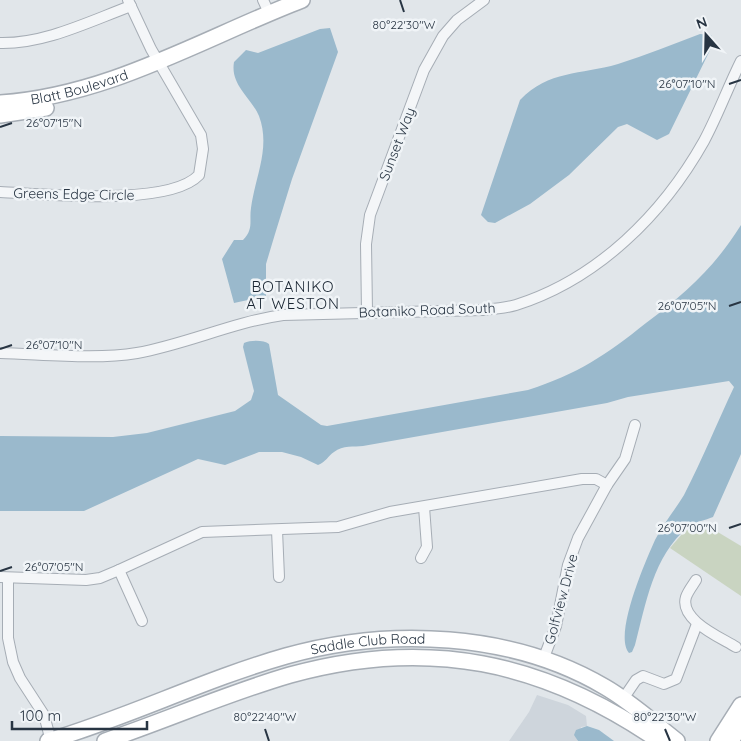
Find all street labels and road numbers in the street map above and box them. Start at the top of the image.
street label: Blatt Boulevard [29,65,130,109]
street label: Sunset Way [375,105,419,183]
street label: Greens Edge Circle [13,184,135,204]
street label: Botaniko Road South [358,299,496,321]
street label: Golfview Drive [540,552,582,646]
street label: Saddle Club Road [309,630,426,659]

